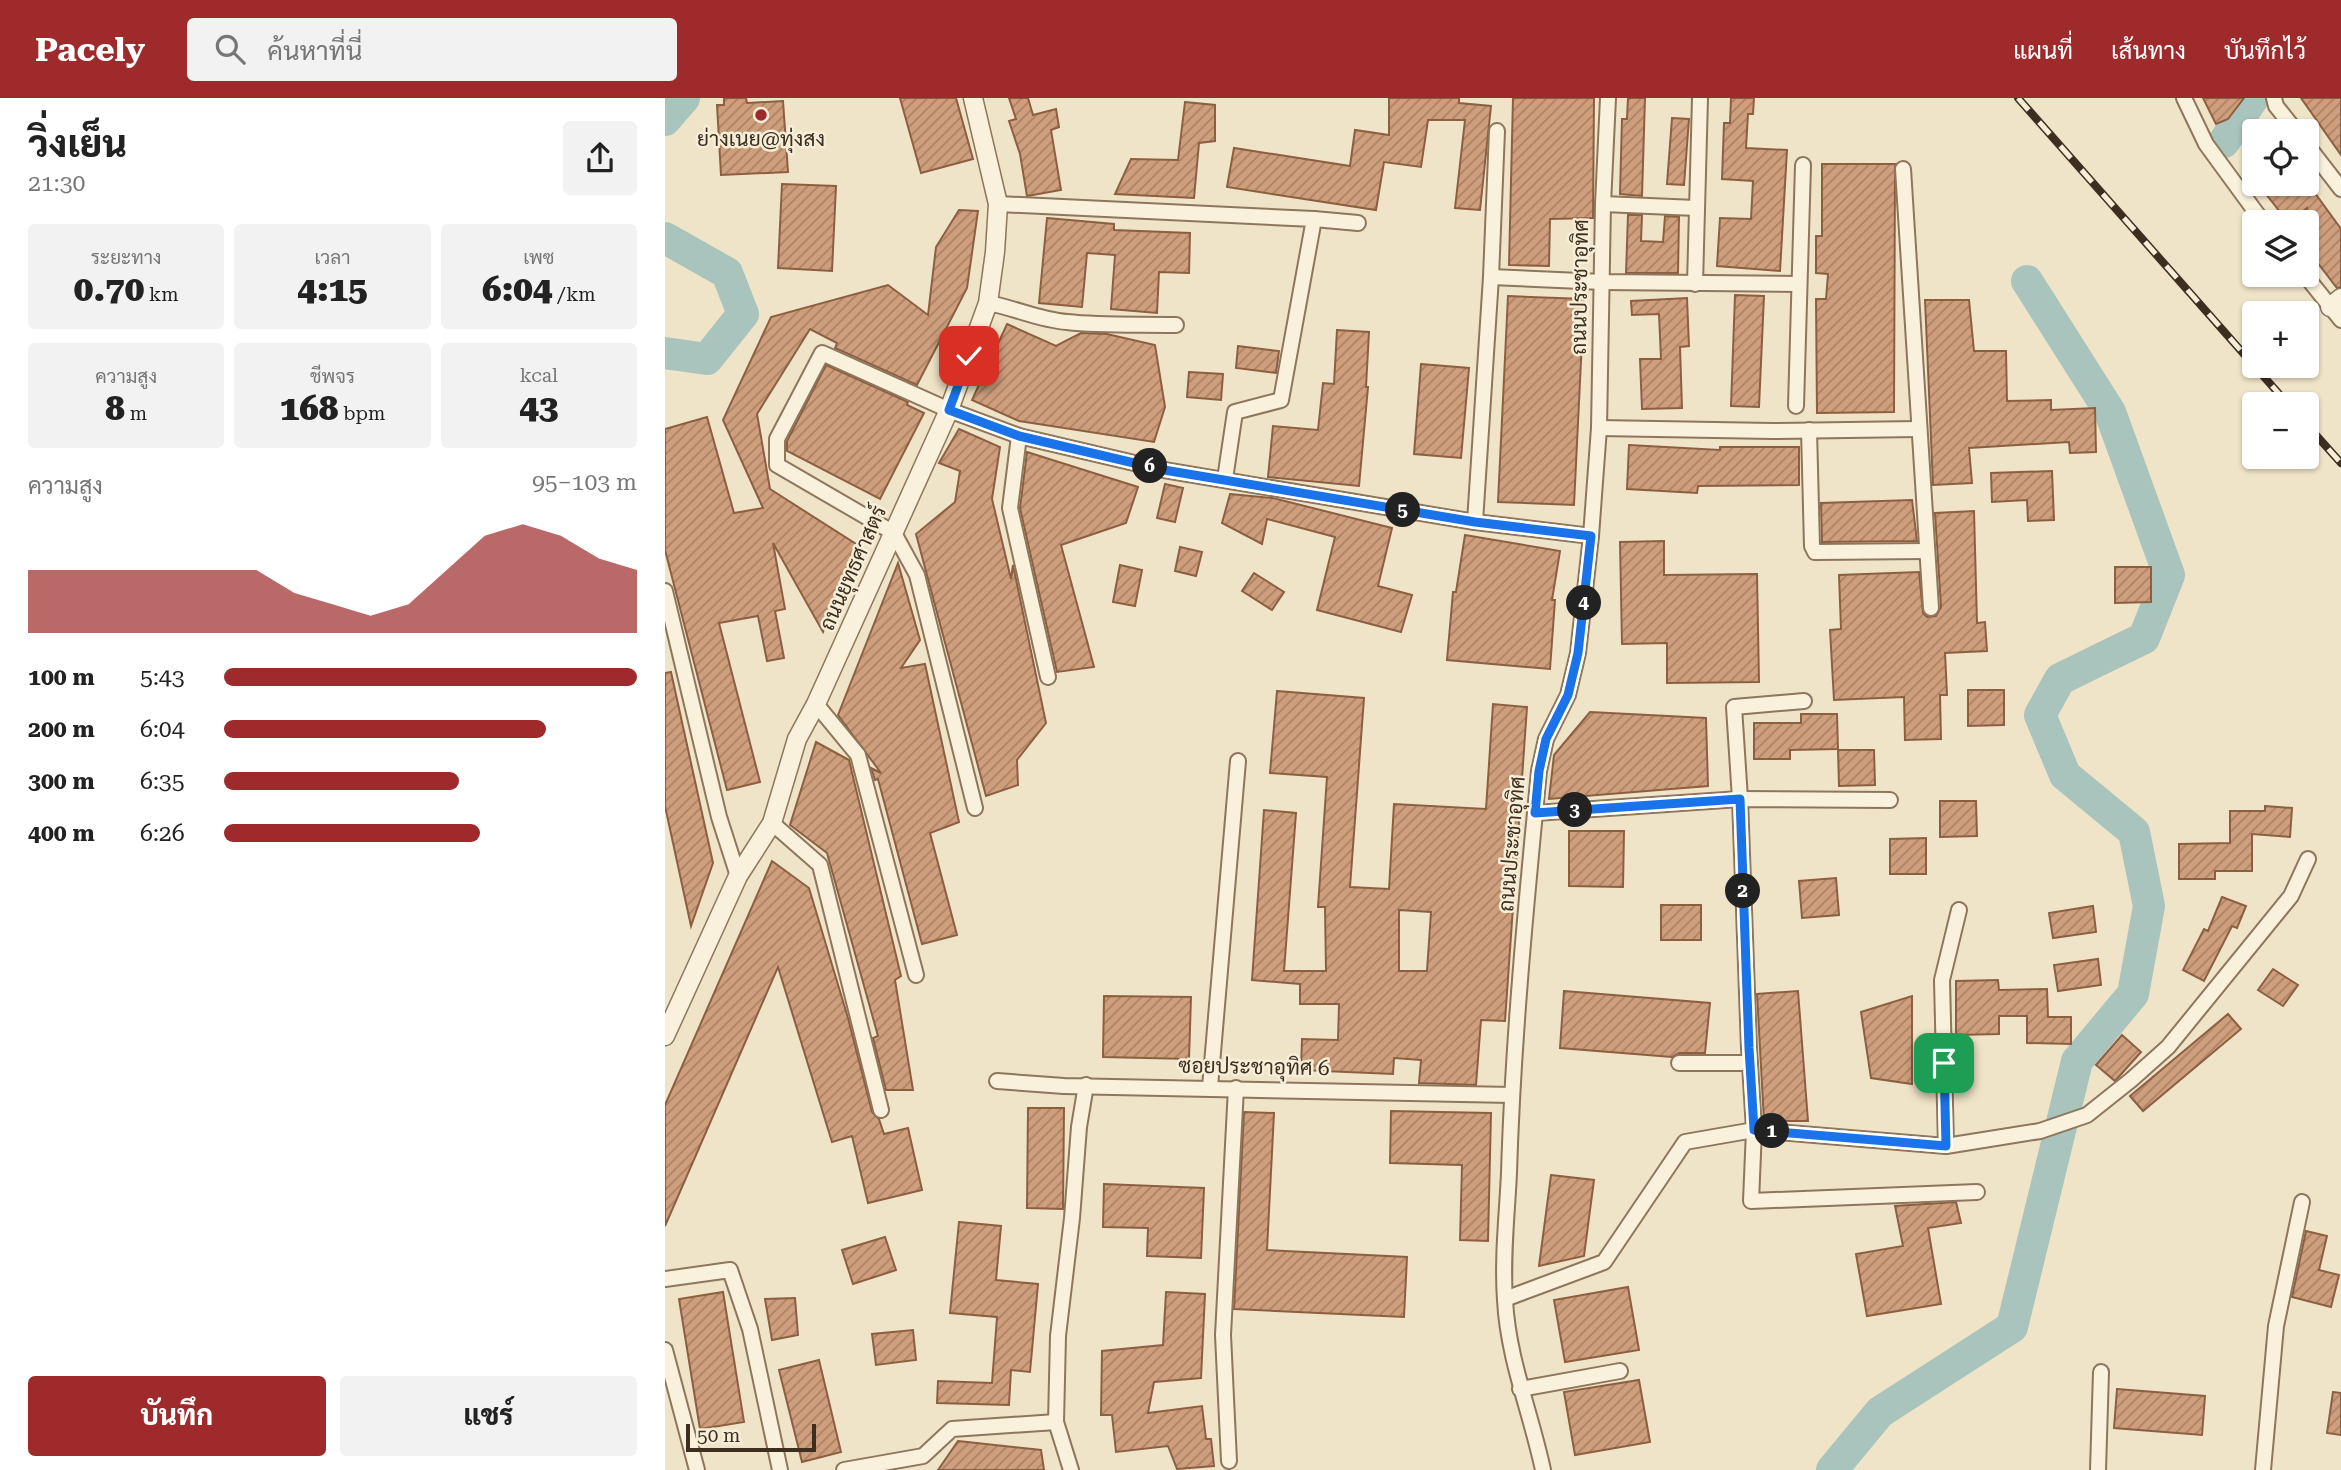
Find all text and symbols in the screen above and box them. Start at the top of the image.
search box [187,18,677,81]
text: Pacely [35,30,145,69]
icon: search [211,30,249,68]
text: ค้นหาที่นี่ [267,36,362,66]
text: แผนที่ [2013,37,2073,65]
text: เส้นทาง [2111,37,2186,65]
text: บันทึกไว้ [2224,37,2306,65]
marker: ย่างเนย@ทุ่งสง [753,107,769,123]
map controls [2242,119,2319,469]
button: locate [2242,119,2319,196]
button: share [563,121,637,195]
text: วิ่งเย็น [28,122,127,166]
place label: ย่างเนย@ทุ่งสง [697,127,825,153]
text: 21:30 [28,170,85,197]
button: layers [2242,210,2319,287]
street label: ถนนประชาอุทิศ [1567,219,1595,355]
text: ระยะทาง [91,246,162,269]
text: เวลา [315,246,350,269]
text: เพซ [523,246,554,269]
text: 0.70 [74,269,144,310]
text: 4:15 [297,269,368,310]
text: 6:04 [482,269,552,310]
text: km [144,283,178,306]
text: /km [552,283,596,306]
button: + [2242,301,2319,378]
pin [939,326,999,386]
icon: check [950,337,988,375]
text: kcal [520,364,558,387]
text: ความสูง [95,365,157,388]
text: ชีพจร [310,365,355,388]
text: 43 [519,387,558,428]
text: 8 [105,388,125,429]
text: 168 [280,388,338,429]
button: − [2242,392,2319,469]
text: m [125,402,147,425]
text: bpm [338,402,385,425]
pin: 6 [1133,448,1168,484]
text: 6 [1144,454,1155,477]
text: 95–103 m [532,469,637,496]
text: ความสูง [28,473,103,500]
pin: 5 [1385,492,1421,528]
text: 5 [1397,498,1408,521]
street label: ถนนยุทธศาสตร์ [813,501,893,635]
pin: 4 [1567,586,1601,620]
text: 4 [1578,591,1589,614]
text: 100 m [28,664,95,691]
text: 5:43 [140,664,185,691]
text: 200 m [28,716,95,743]
text: 6:04 [140,716,185,743]
text: 300 m [28,768,95,795]
text: 6:35 [140,768,185,795]
street label: ถนนประชาอุทิศ [1494,775,1532,913]
pin: 3 [1557,792,1593,828]
text: 3 [1569,798,1580,821]
text: 400 m [28,820,95,847]
text: 6:26 [140,820,185,847]
pin: 2 [1725,874,1761,908]
text: 2 [1737,879,1748,902]
pin [1914,1033,1974,1093]
icon: arrive [1925,1044,1963,1082]
street label: ซอยประชาอุทิศ 6 [1178,1054,1330,1082]
pin: 1 [1755,1114,1789,1148]
text: 1 [1766,1119,1777,1142]
button: บันทึก [28,1376,326,1456]
button: แชร์ [340,1376,637,1456]
scale bar [686,1421,815,1453]
text: 50 m [697,1424,740,1447]

